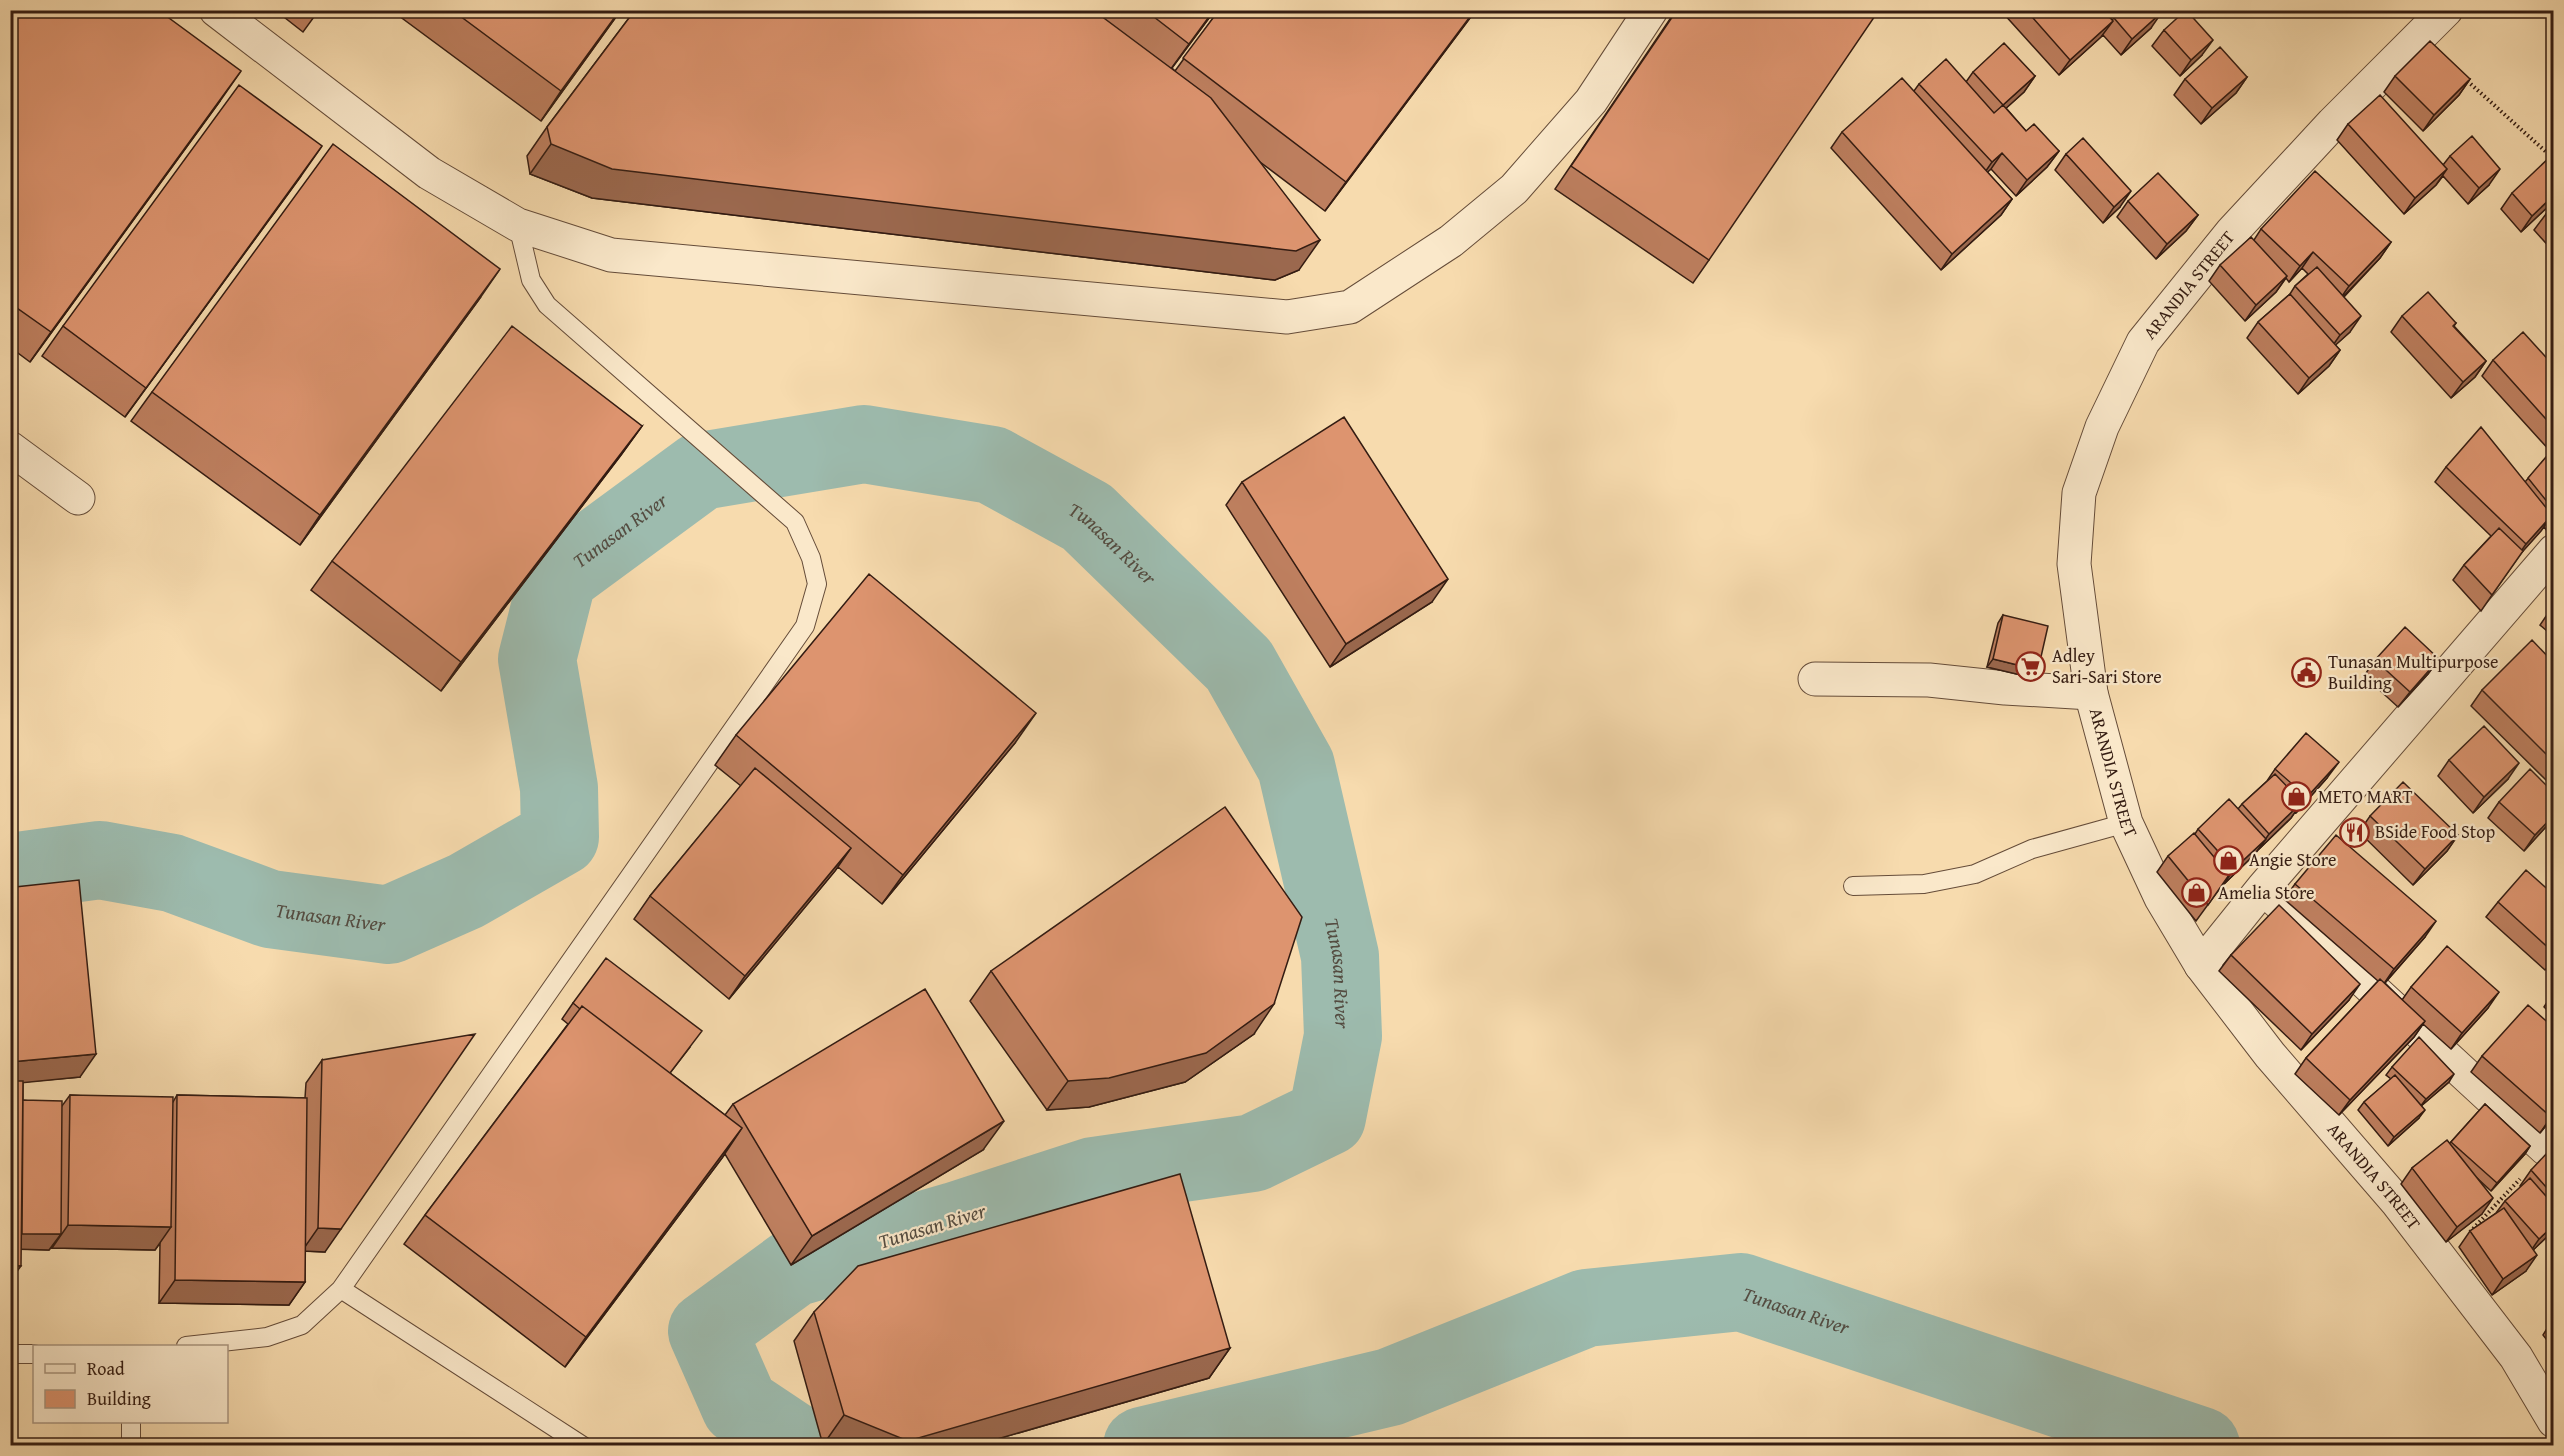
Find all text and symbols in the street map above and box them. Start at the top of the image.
street label: ARANDIA STREET [2136,225,2241,345]
water label: Tunasan River [566,485,673,575]
water label: Tunasan River [1063,495,1163,591]
place label: Adley Sari-Sari Store [2052,642,2162,690]
place label: Tunasan Multipurpose Building [2328,648,2498,696]
supermarket icon: Adley Sari-Sari Store [2015,650,2047,682]
public building icon: Tunasan Multipurpose Building [2291,656,2323,688]
street label: ARANDIA STREET [2083,705,2145,842]
shop icon: METO MART [2281,781,2313,813]
place label: METO MART [2318,783,2413,810]
restaurant icon: BSide Food Stop [2338,816,2370,848]
place label: BSide Food Stop [2375,818,2495,845]
shop icon: Angie Store [2212,844,2244,876]
place label: Angie Store [2249,846,2336,873]
shop icon: Amelia Store [2181,877,2213,909]
place label: Amelia Store [2218,879,2315,906]
water label: Tunasan River [273,895,388,938]
water label: Tunasan River [1318,915,1358,1029]
street label: ARANDIA STREET [2321,1116,2428,1235]
water label: Tunasan River [875,1195,990,1256]
water label: Tunasan River [1739,1279,1854,1341]
legend [33,1345,228,1423]
text: Road [87,1355,125,1382]
text: Building [87,1385,151,1412]

